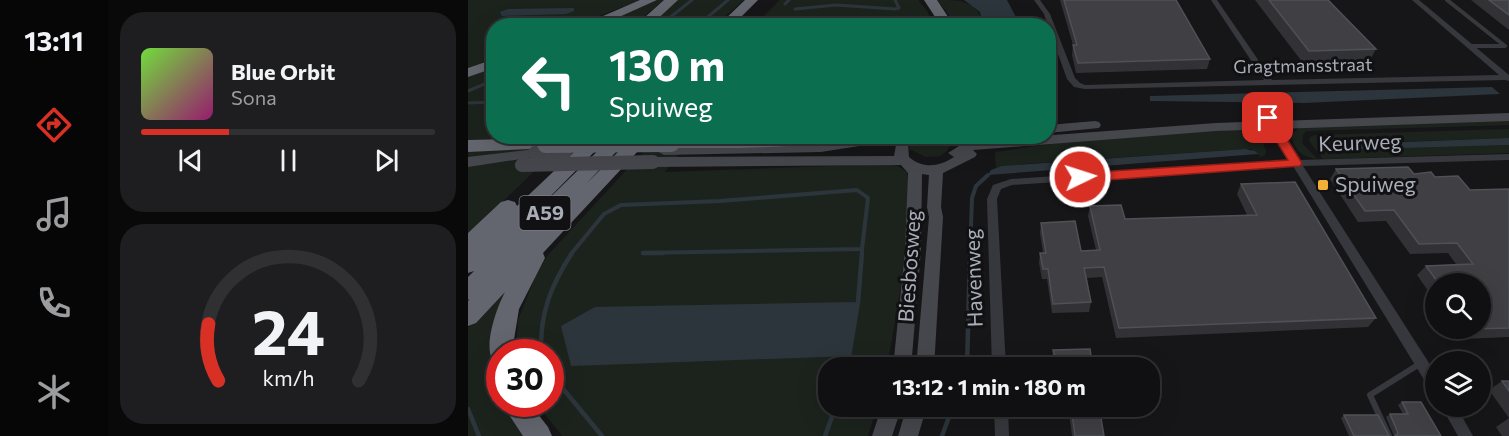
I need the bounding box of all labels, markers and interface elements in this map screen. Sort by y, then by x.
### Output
text: 13:11 [24,24,84,57]
text: 130 m [609,38,725,90]
icon: left [510,42,588,120]
street label: Gragtmansstraat [1233,53,1373,77]
text: Blue Orbit [231,58,335,85]
text: Sona [231,85,277,109]
text: Spuiweg [609,90,713,123]
pin [1242,92,1293,143]
icon: arrive [1251,101,1284,134]
icon: directions [33,104,75,146]
street label: Keurweg [1318,128,1402,155]
icon: previous [174,144,207,177]
icon: pause [272,144,305,177]
icon: next [370,144,403,177]
position arrow [1048,145,1112,209]
place label: Spuiweg [1335,171,1416,196]
marker: Spuiweg [1316,178,1330,192]
icon: music [33,193,75,235]
road number: A59 [520,196,571,230]
street label: Biesbosweg [892,209,925,323]
street label: Havenweg [958,228,987,328]
map controls [1425,273,1491,417]
button: search [1425,273,1491,339]
icon: phone [33,282,75,324]
text: 24 [252,292,324,368]
speed limit sign: 30 [486,339,564,417]
button: layers [1425,351,1491,417]
text: km/h [262,364,314,390]
icon: climate [33,371,75,413]
text: 13:12 · 1 min · 180 m [892,373,1086,400]

